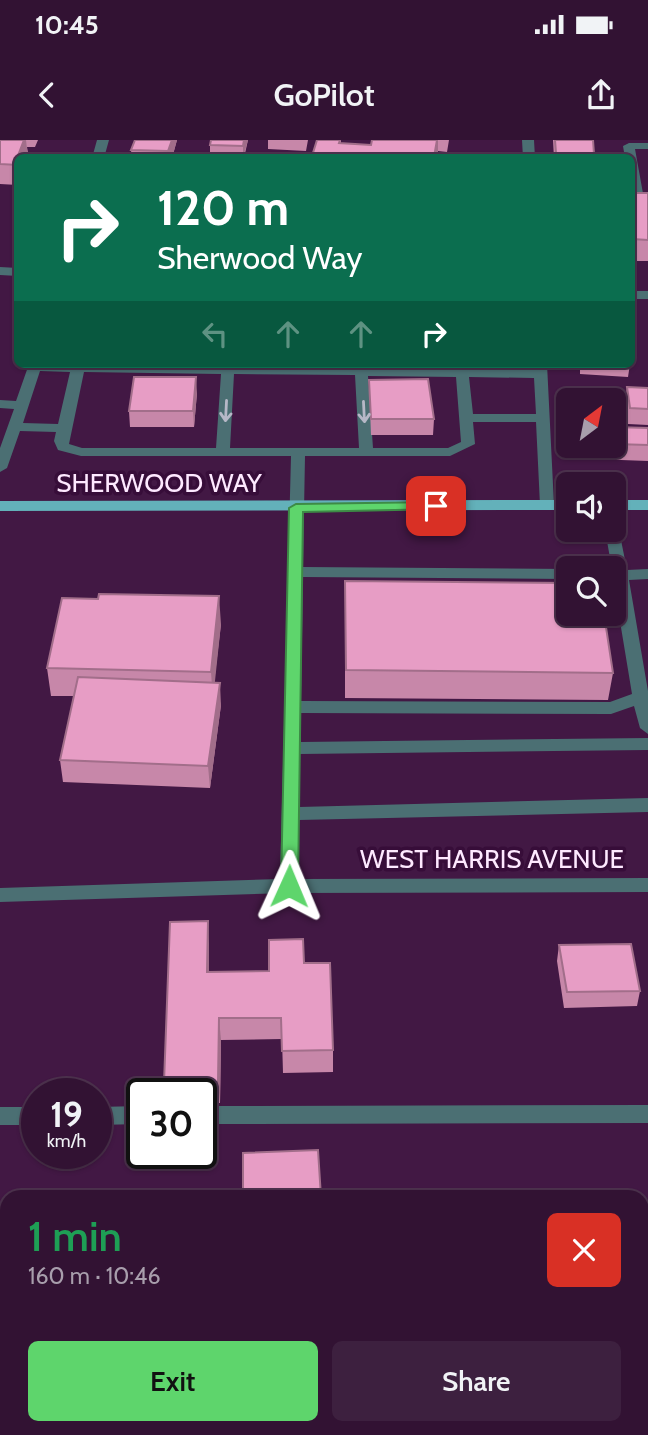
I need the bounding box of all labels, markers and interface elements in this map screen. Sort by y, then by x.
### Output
text: 10:45 [35,9,99,41]
text: GoPilot [273,75,375,114]
icon: back [28,76,66,114]
icon: share [582,76,620,114]
text: 120 m [157,178,289,237]
icon: right [42,182,133,273]
text: Sherwood Way [157,238,362,277]
icon: left [196,315,234,353]
icon: ahead [269,315,307,353]
icon: ahead [342,315,380,353]
icon: right [415,315,453,353]
north arrow [556,388,626,458]
map controls [556,388,626,626]
one-way arrow [219,399,232,422]
one-way arrow [357,400,370,423]
street label: SHERWOOD WAY [56,467,262,499]
button: sound [556,472,626,542]
pin [406,476,466,536]
icon: arrive [417,487,455,525]
button: search [556,556,626,626]
street label: WEST HARRIS AVENUE [360,843,624,875]
position arrow [252,849,326,923]
speed limit sign: 30 [126,1078,217,1169]
text: 19 [50,1093,83,1136]
text: km/h [47,1130,86,1152]
text: 1 min [28,1210,122,1262]
button: close [547,1213,621,1287]
text: 160 m · 10:46 [28,1262,160,1290]
button: Exit [28,1341,318,1421]
button: Share [332,1341,621,1421]

